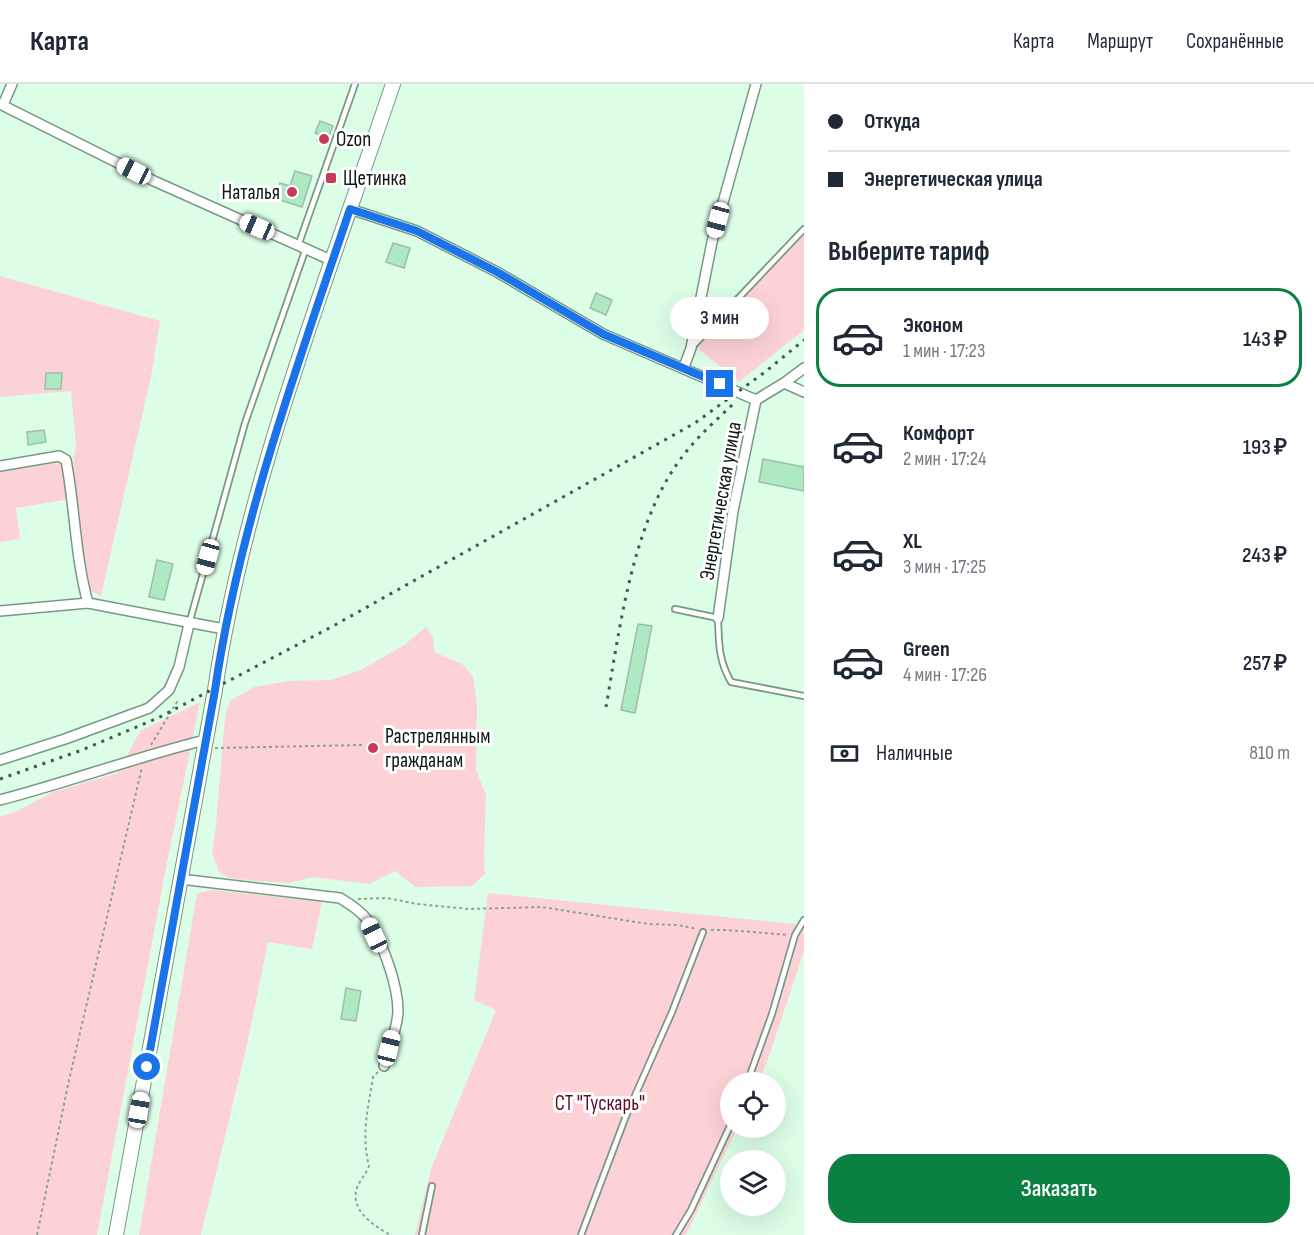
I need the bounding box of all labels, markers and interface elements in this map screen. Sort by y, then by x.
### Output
text: Карта [30,25,89,58]
text: Карта [1013,29,1054,54]
text: Маршрут [1087,29,1153,54]
text: Сохранённые [1186,29,1284,54]
text: Откуда [864,108,920,135]
place label: Ozon [336,127,371,152]
marker: Ozon [317,132,331,146]
car [114,155,154,187]
place label: Щетинка [343,166,406,191]
text: Энергетическая улица [864,166,1043,193]
marker: Щетинка [324,171,338,185]
place label: Наталья [222,180,280,205]
marker: Наталья [285,185,299,199]
car [705,200,731,240]
car [237,211,277,243]
text: Выберите тариф [828,236,990,268]
callout: 3 мин [670,297,770,339]
text: 3 мин [700,306,739,330]
icon: car [831,311,885,365]
text: Эконом [903,312,963,339]
text: 143 ₽ [1243,326,1287,353]
text: 1 мин · 17:23 [903,339,985,363]
route end [706,370,733,397]
icon: car [831,419,885,473]
street label: Энергетическая улица [694,420,747,582]
text: Комфорт [903,420,974,447]
text: 193 ₽ [1243,434,1287,461]
text: 2 мин · 17:24 [903,447,986,471]
icon: car [831,527,885,581]
text: XL [903,528,922,555]
car [195,537,221,577]
text: 243 ₽ [1242,542,1287,569]
text: 3 мин · 17:25 [903,555,986,579]
icon: car [831,635,885,689]
text: Green [903,636,950,663]
text: 257 ₽ [1243,650,1287,677]
text: 4 мин · 17:26 [903,663,987,687]
place label: Растрелянным гражданам [385,724,490,773]
icon: cash [828,737,861,770]
text: Наличные [876,740,953,767]
marker: Растрелянным гражданам [366,741,380,755]
text: 810 m [1249,741,1290,765]
car [358,915,390,955]
car [376,1028,402,1068]
route start [133,1053,160,1080]
map controls [720,1072,786,1216]
button: locate [720,1072,786,1138]
car [127,1091,151,1129]
park label: СТ "Тускарь" [555,1091,645,1116]
button: layers [720,1150,786,1216]
button: Заказать [828,1154,1290,1223]

